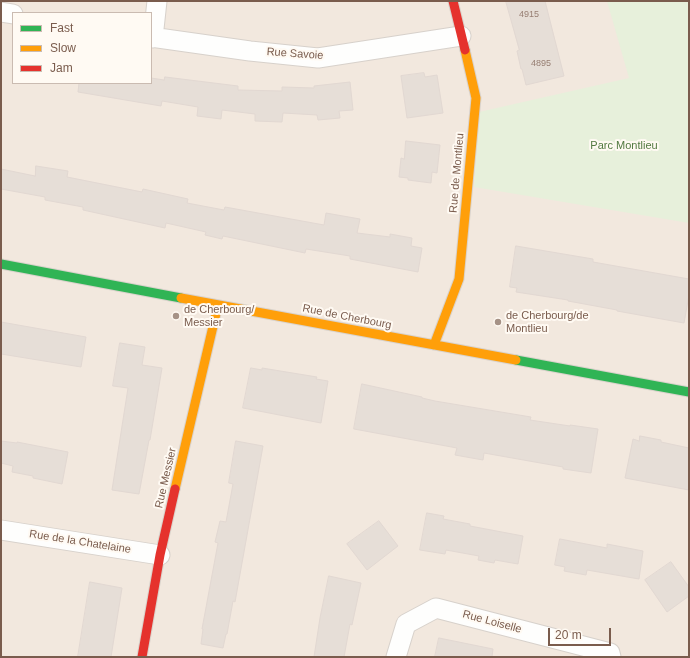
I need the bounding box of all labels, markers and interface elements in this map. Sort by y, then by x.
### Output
house number: 4915 [519,10,539,20]
legend [12,12,152,84]
text: Fast [50,21,73,35]
text: Slow [50,41,76,55]
street label: Rue Savoie [266,45,324,63]
house number: 4895 [531,59,551,69]
text: Jam [50,61,73,75]
street label: Rue de Montlieu [447,133,467,213]
park label: Parc Montlieu [590,139,658,153]
street label: Rue de Cherbourg [301,302,393,332]
place label: de Cherbourg/ Messier [184,303,254,329]
place label: de Cherbourg/de Montlieu [506,309,589,335]
marker: de Cherbourg/ Messier [171,311,181,321]
marker: de Cherbourg/de Montlieu [493,317,503,327]
street label: Rue Messier [153,446,179,510]
street label: Rue de la Chatelaine [28,527,132,557]
street label: Rue Loiselle [461,608,523,636]
scale bar [550,620,613,646]
text: 20 m [555,628,582,642]

